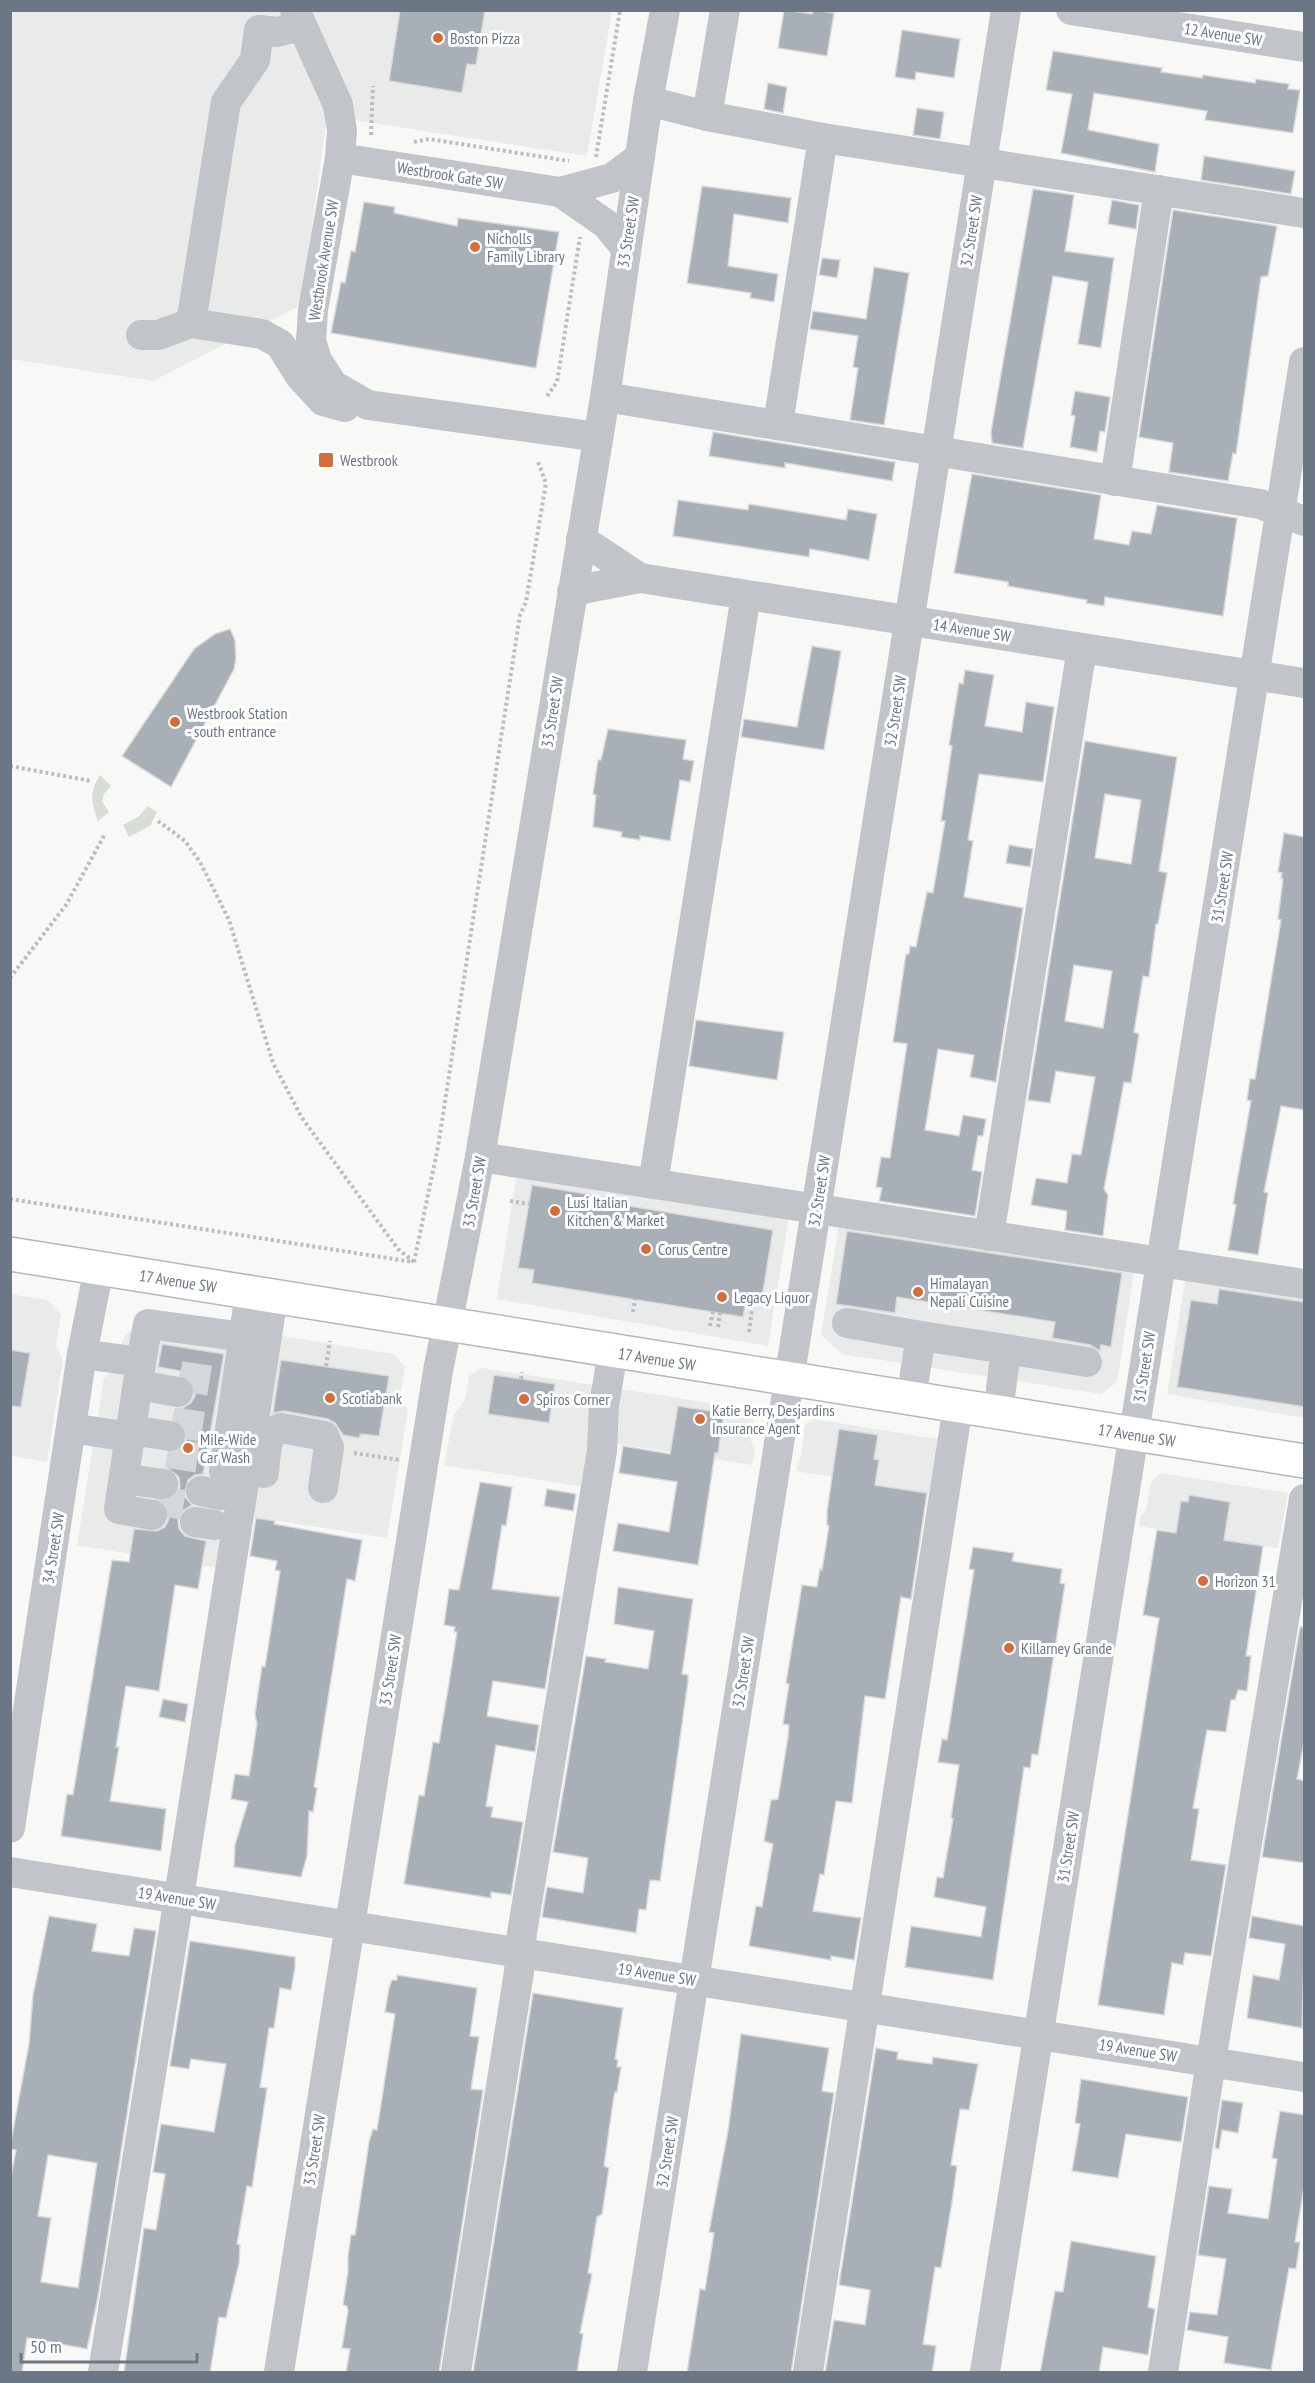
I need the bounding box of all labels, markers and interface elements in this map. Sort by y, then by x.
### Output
street label: 12 Avenue SW [1183,18,1264,50]
place label: Boston Pizza [450,28,520,48]
marker: Boston Pizza [431,31,445,45]
street label: Westbrook Gate SW [396,157,505,193]
street label: 32 Street SW [955,194,987,268]
street label: 33 Street SW [612,195,644,269]
street label: Westbrook Avenue SW [304,198,342,322]
place label: Nicholls Family Library [487,228,565,266]
marker: Nicholls Family Library [468,240,482,254]
place label: Westbrook [340,450,399,470]
marker: Westbrook [317,451,335,469]
street label: 14 Avenue SW [932,614,1013,646]
street label: 32 Street SW [879,674,911,748]
street label: 33 Street SW [536,675,568,749]
place label: Westbrook Station - south entrance [187,703,287,741]
marker: Westbrook Station - south entrance [168,715,182,729]
street label: 31 Street SW [1206,850,1238,924]
street label: 32 Street SW [803,1154,835,1228]
street label: 33 Street SW [458,1155,490,1229]
place label: Lusi Italian Kitchen & Market [567,1192,665,1230]
marker: Lusi Italian Kitchen & Market [548,1204,562,1218]
place label: Corus Centre [658,1239,728,1259]
marker: Corus Centre [639,1242,653,1256]
street label: 17 Avenue SW [138,1265,218,1297]
place label: Himalayan Nepali Cuisine [930,1273,1009,1311]
marker: Himalayan Nepali Cuisine [911,1285,925,1299]
place label: Legacy Liquor [734,1287,810,1307]
marker: Legacy Liquor [715,1290,729,1304]
street label: 31 Street SW [1128,1330,1160,1404]
street label: 17 Avenue SW [617,1343,697,1375]
place label: Scotiabank [342,1388,403,1408]
place label: Spiros Corner [536,1389,610,1409]
marker: Scotiabank [323,1391,337,1405]
marker: Spiros Corner [517,1392,531,1406]
place label: Katie Berry, Desjardins Insurance Agent [712,1400,835,1438]
marker: Katie Berry, Desjardins Insurance Agent [693,1412,707,1426]
street label: 17 Avenue SW [1097,1419,1177,1451]
place label: Mile-Wide Car Wash [200,1429,256,1467]
marker: Mile-Wide Car Wash [181,1441,195,1455]
street label: 34 Street SW [37,1511,69,1585]
place label: Horizon 31 [1215,1571,1276,1591]
marker: Horizon 31 [1196,1574,1210,1588]
street label: 33 Street SW [374,1633,406,1707]
street label: 32 Street SW [727,1635,759,1709]
place label: Killarney Grande [1021,1638,1112,1658]
marker: Killarney Grande [1002,1641,1016,1655]
street label: 31 Street SW [1052,1810,1084,1884]
street label: 19 Avenue SW [137,1882,218,1914]
street label: 19 Avenue SW [617,1958,698,1990]
street label: 19 Avenue SW [1098,2034,1179,2066]
street label: 33 Street SW [298,2113,330,2187]
street label: 32 Street SW [651,2115,683,2189]
scale bar [21,2326,196,2364]
text: 50 m [30,2335,62,2358]

